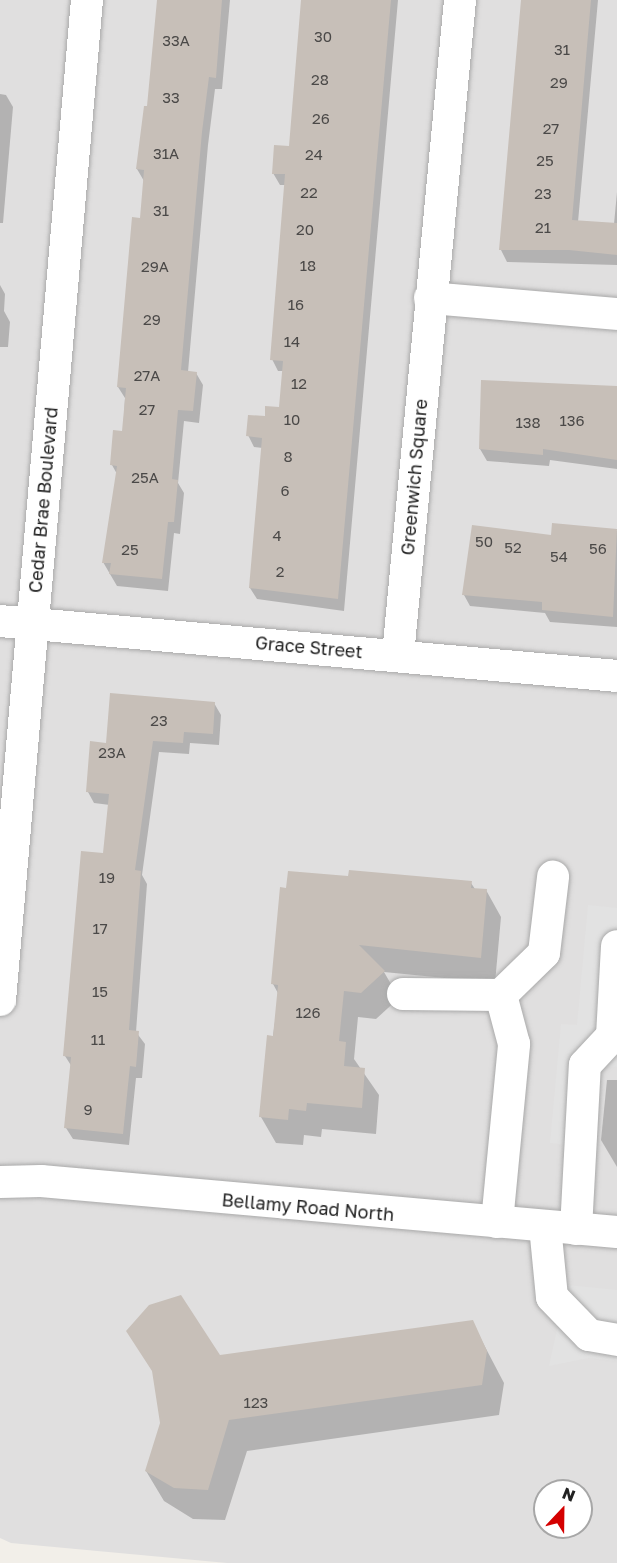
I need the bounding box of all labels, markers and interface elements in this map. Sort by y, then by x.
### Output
house number: 30 [314,28,332,46]
house number: 33A [162,32,190,50]
house number: 31 [554,41,570,59]
house number: 28 [311,71,329,89]
house number: 29 [550,74,568,92]
house number: 33 [162,89,180,107]
house number: 26 [312,110,330,128]
house number: 27 [543,120,559,138]
house number: 31A [153,145,179,163]
house number: 24 [305,146,323,164]
house number: 25 [536,152,554,170]
house number: 22 [300,184,318,202]
house number: 23 [534,185,552,203]
house number: 31 [153,202,169,220]
house number: 21 [535,219,551,237]
house number: 20 [296,221,314,239]
house number: 18 [300,257,316,275]
house number: 29A [141,258,169,276]
house number: 16 [288,296,304,314]
house number: 29 [143,311,161,329]
house number: 14 [284,333,300,351]
house number: 27A [134,367,160,385]
house number: 12 [291,375,307,393]
street label: Greenwich Square [396,398,432,556]
house number: 27 [139,401,155,419]
street label: Cedar Brae Boulevard [24,406,62,594]
house number: 10 [284,411,300,429]
house number: 136 [559,412,585,430]
house number: 138 [515,414,541,432]
house number: 8 [283,448,293,466]
house number: 25A [131,469,159,487]
house number: 6 [280,482,290,500]
house number: 4 [272,527,282,545]
house number: 50 [475,533,493,551]
house number: 52 [504,539,522,557]
house number: 56 [589,540,607,558]
house number: 25 [121,541,139,559]
house number: 54 [550,548,568,566]
house number: 2 [276,563,284,581]
street label: Grace Street [254,632,364,662]
house number: 23 [150,712,168,730]
house number: 23A [98,744,126,762]
house number: 19 [99,869,115,887]
house number: 17 [92,920,108,938]
house number: 15 [92,983,108,1001]
house number: 126 [295,1004,321,1022]
house number: 11 [91,1031,105,1049]
house number: 9 [83,1101,93,1119]
street label: Bellamy Road North [221,1189,395,1225]
house number: 123 [244,1394,268,1412]
north arrow [533,1479,593,1539]
text: N [560,1483,578,1506]

